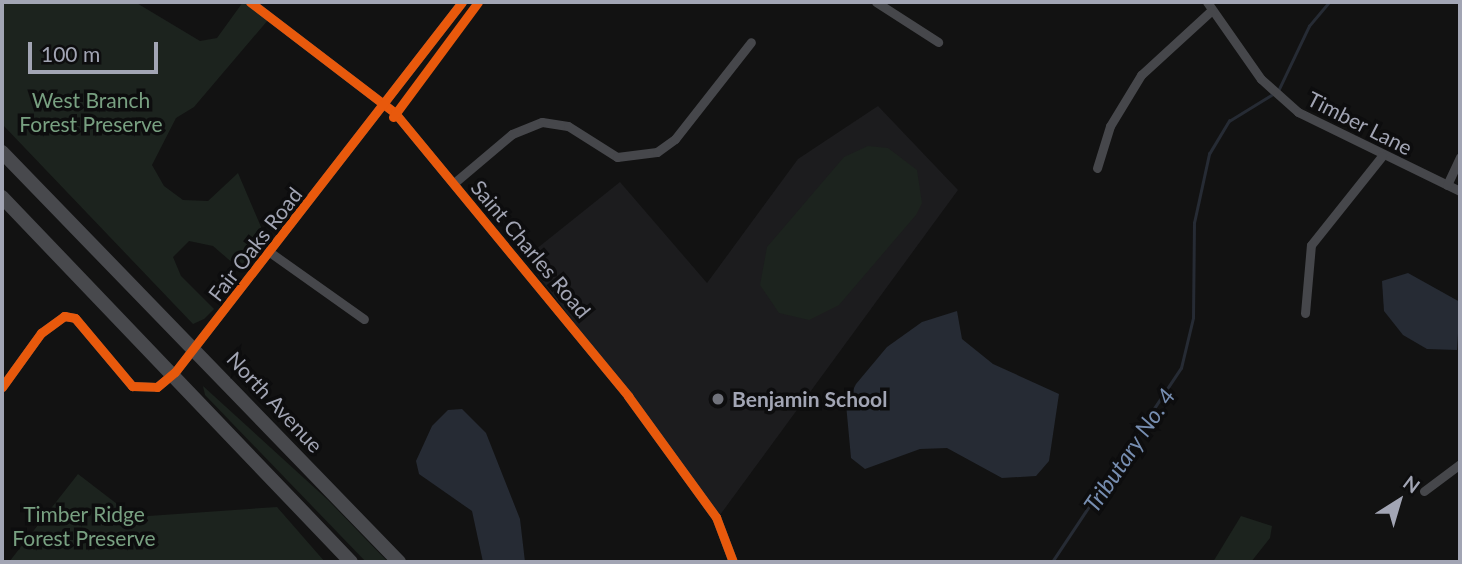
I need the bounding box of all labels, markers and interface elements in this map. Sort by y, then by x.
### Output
scale bar [32,28,161,72]
text: 100 m [41,41,100,66]
street label: Timber Lane [1303,86,1417,160]
park label: West Branch Forest Preserve [19,87,163,137]
street label: Saint Charles Road [466,175,596,323]
street label: Fair Oaks Road [203,182,307,306]
street label: North Avenue [222,346,328,458]
water label: Tributary No. 4 [1077,383,1181,517]
place label: Benjamin School [732,386,887,412]
marker: Benjamin School [710,391,726,407]
north arrow [1364,466,1434,536]
text: N [1399,470,1425,497]
park label: Timber Ridge Forest Preserve [12,501,156,551]

